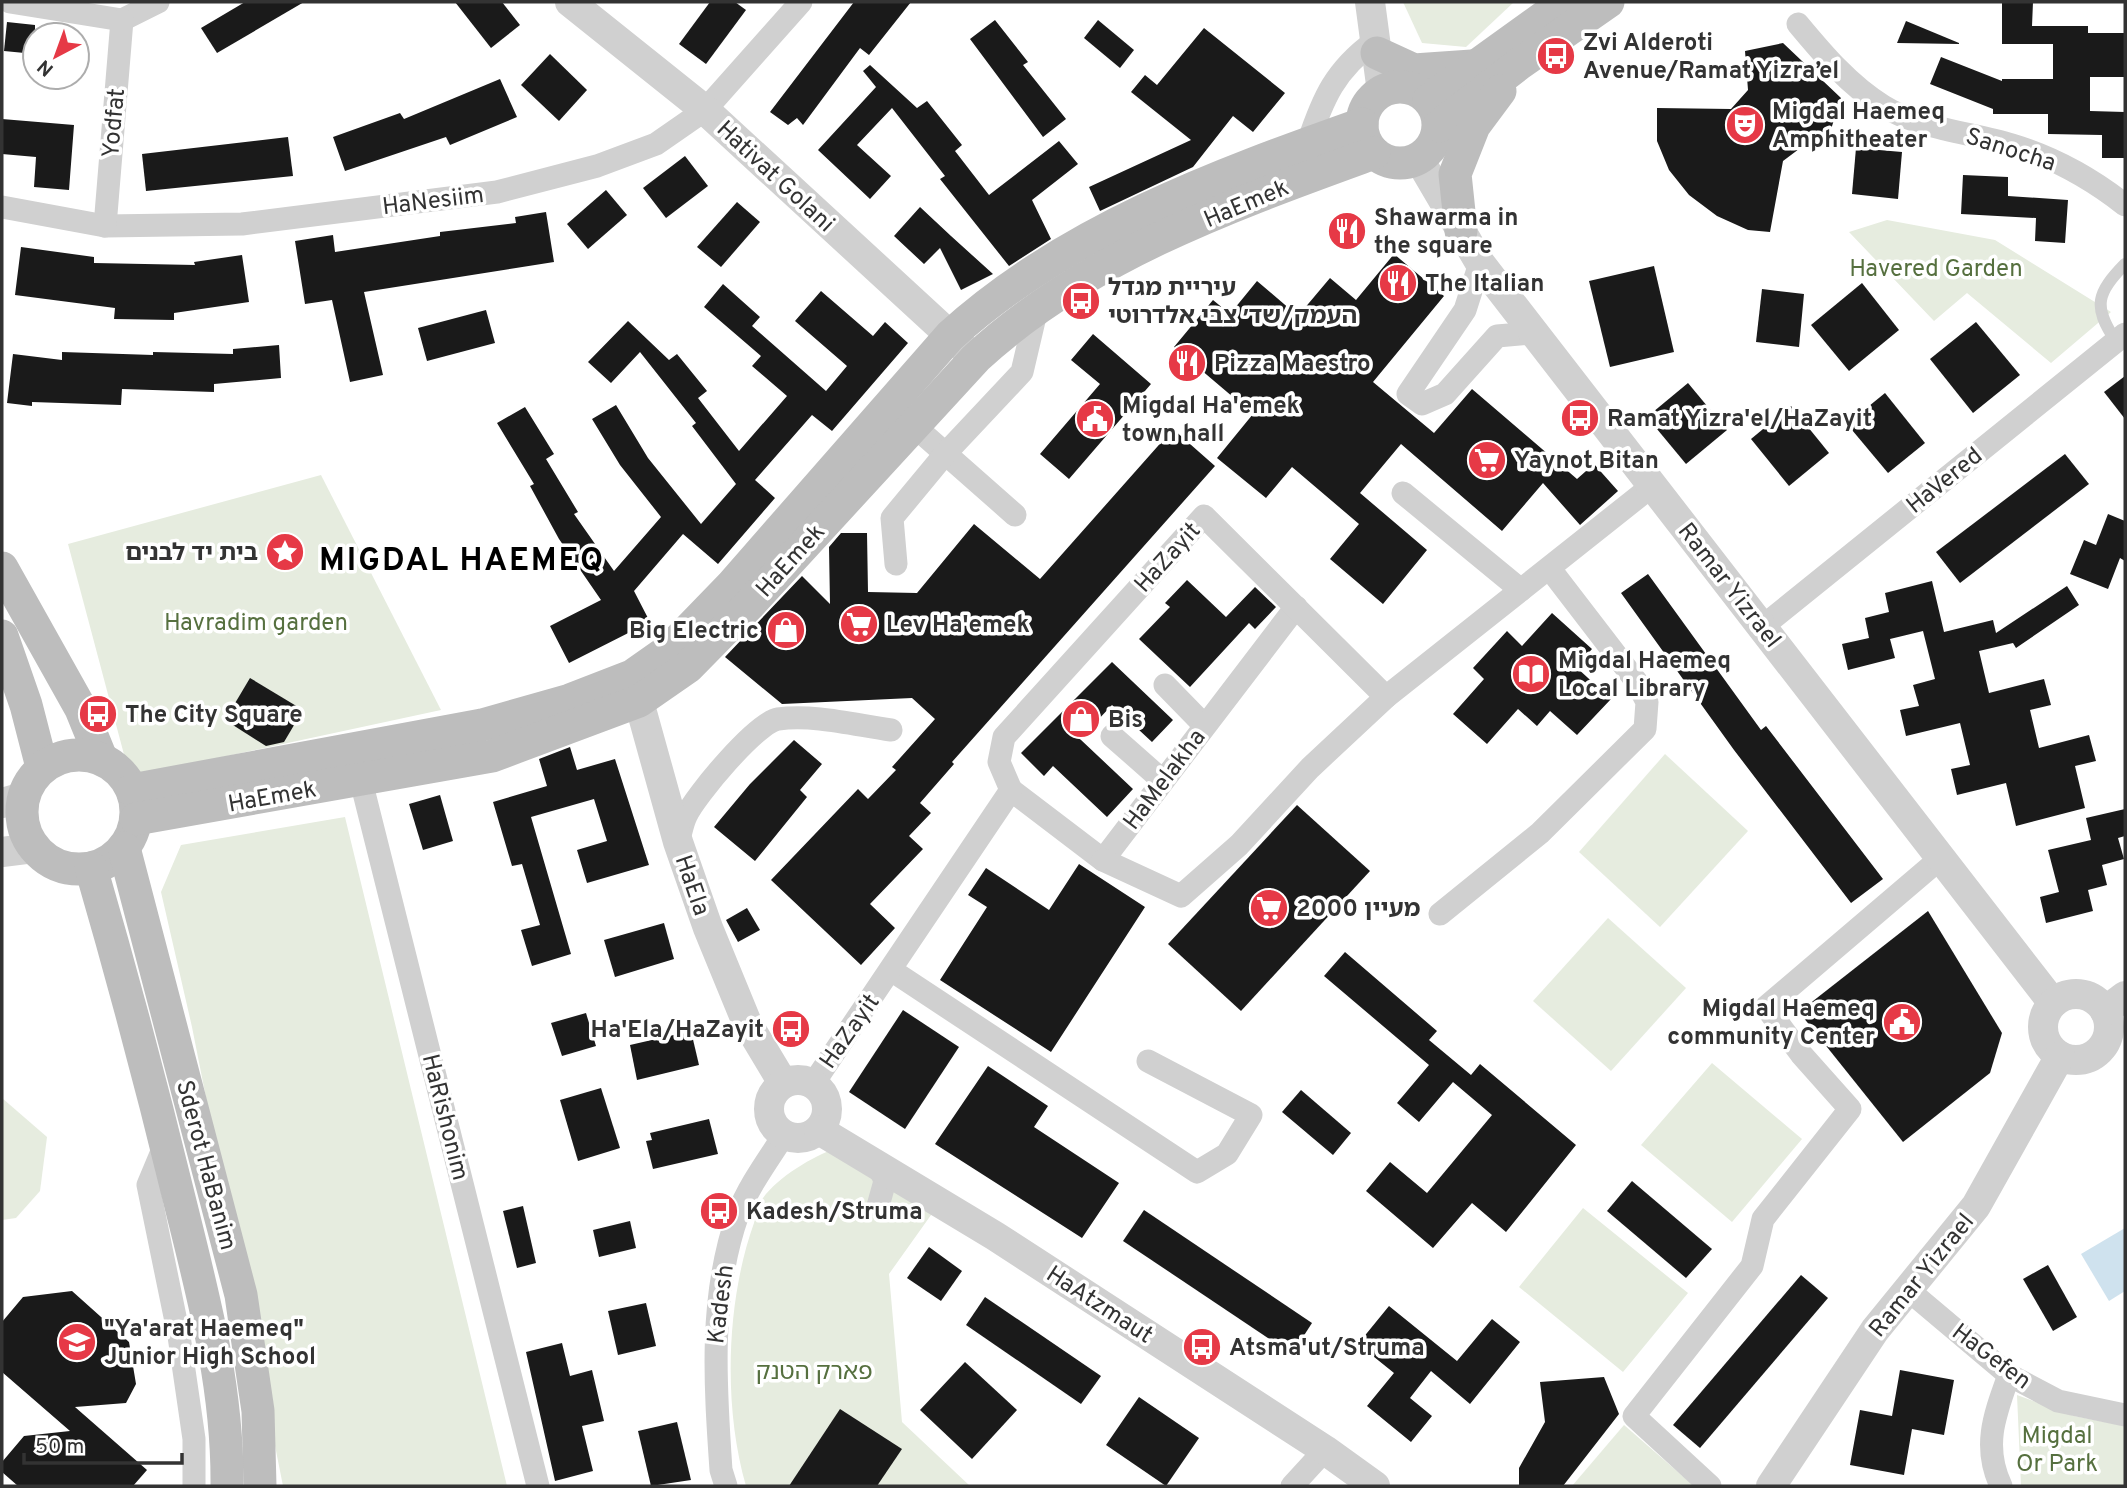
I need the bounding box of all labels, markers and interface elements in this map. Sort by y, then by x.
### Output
north arrow [21,21,91,91]
place label: Zvi Alderoti Avenue/Ramat Yizra’el [1583,29,1839,87]
bus stop icon: Zvi Alderoti Avenue/Ramat Yizra’el [1535,35,1577,77]
text: N [33,54,59,81]
street label: Yodfat [97,87,133,159]
place label: Migdal Haemeq Amphitheater [1772,98,1945,156]
theatre icon: Migdal Haemeq Amphitheater [1724,104,1766,146]
street label: Hativat Golani [709,115,840,240]
street label: Sanocha [1961,122,2059,180]
street label: HaEmek [1200,174,1294,236]
street label: HaNesiim [381,181,486,223]
place label: Shawarma in the square [1374,204,1519,262]
restaurant icon: Shawarma in the square [1326,210,1368,252]
park label: Havered Garden [1849,255,2023,285]
restaurant icon: The Italian [1377,262,1419,304]
place label: The Italian [1425,270,1544,300]
place label: עיריית מגדל העמק/שד׳ צבי אלדרוטי [1108,274,1357,332]
bus stop icon: עיריית מגדל העמק/שד׳ צבי אלדרוטי [1060,280,1102,322]
restaurant icon: Pizza Maestro [1166,342,1208,384]
place label: Pizza Maestro [1214,350,1371,380]
place label: Migdal Ha'emek town hall [1122,392,1300,450]
bus stop icon: Ramat Yizra'el/HaZayit [1559,397,1601,439]
public building icon: Migdal Ha'emek town hall [1074,398,1116,440]
place label: Ramat Yizra'el/HaZayit [1607,405,1872,435]
supermarket icon: Yaynot Bitan [1466,439,1508,481]
street label: HaVered [1901,442,1989,521]
place label: Yaynot Bitan [1514,447,1659,477]
street label: HaZayit [1129,517,1208,600]
street label: HaEmek [750,518,833,605]
street label: Ramar Yizrael [1670,518,1787,655]
place icon: בית יד לבנים [264,531,306,573]
place label: בית יד לבנים [125,539,258,569]
district label: MIGDAL HAEMEQ [319,542,605,582]
supermarket icon: Lev Ha'emek [838,603,880,645]
park label: Havradim garden [164,609,348,639]
shop icon: Big Electric [765,609,807,651]
place label: Lev Ha'emek [886,611,1030,641]
place label: Big Electric [629,617,759,647]
place label: Migdal Haemeq Local Library [1558,647,1731,705]
library icon: Migdal Haemeq Local Library [1510,653,1552,695]
bus stop icon: The City Square [77,693,119,735]
shop icon: Bis [1060,698,1102,740]
place label: The City Square [125,701,303,731]
place label: Bis [1108,706,1143,736]
street label: HaMelakha [1118,724,1213,837]
street label: HaEmek [226,775,319,820]
street label: HaEla [667,851,715,920]
supermarket icon: מעיין 2000 [1248,887,1290,929]
place label: מעיין 2000 [1296,895,1421,925]
street label: HaZayit [814,989,887,1075]
place label: Migdal Haemeq community Center [1667,995,1875,1053]
public building icon: Migdal Haemeq community Center [1881,1001,1923,1043]
bus stop icon: Ha'Ela/HaZayit [770,1008,812,1050]
place label: Ha'Ela/HaZayit [591,1016,764,1046]
street label: HaRishonim [414,1051,474,1184]
street label: Sderot HaBanim [168,1077,242,1254]
bus stop icon: Kadesh/Struma [698,1190,740,1232]
place label: Kadesh/Struma [746,1198,923,1228]
street label: Ramar Yizrael [1863,1208,1982,1344]
street label: HaAtzmaut [1040,1260,1158,1351]
street label: Kadesh [702,1263,742,1345]
place label: "Ya'arat Haemeq" Junior High School [104,1315,316,1373]
street label: HaGefen [1945,1318,2036,1397]
school or university icon: "Ya'arat Haemeq" Junior High School [56,1321,98,1363]
bus stop icon: Atsma'ut/Struma [1181,1326,1223,1368]
place label: Atsma'ut/Struma [1229,1334,1425,1364]
park label: פארק הטנק [755,1358,873,1388]
scale bar [24,1422,182,1466]
park label: Migdal Or Park [2016,1422,2098,1480]
text: 50 m [35,1434,84,1461]

